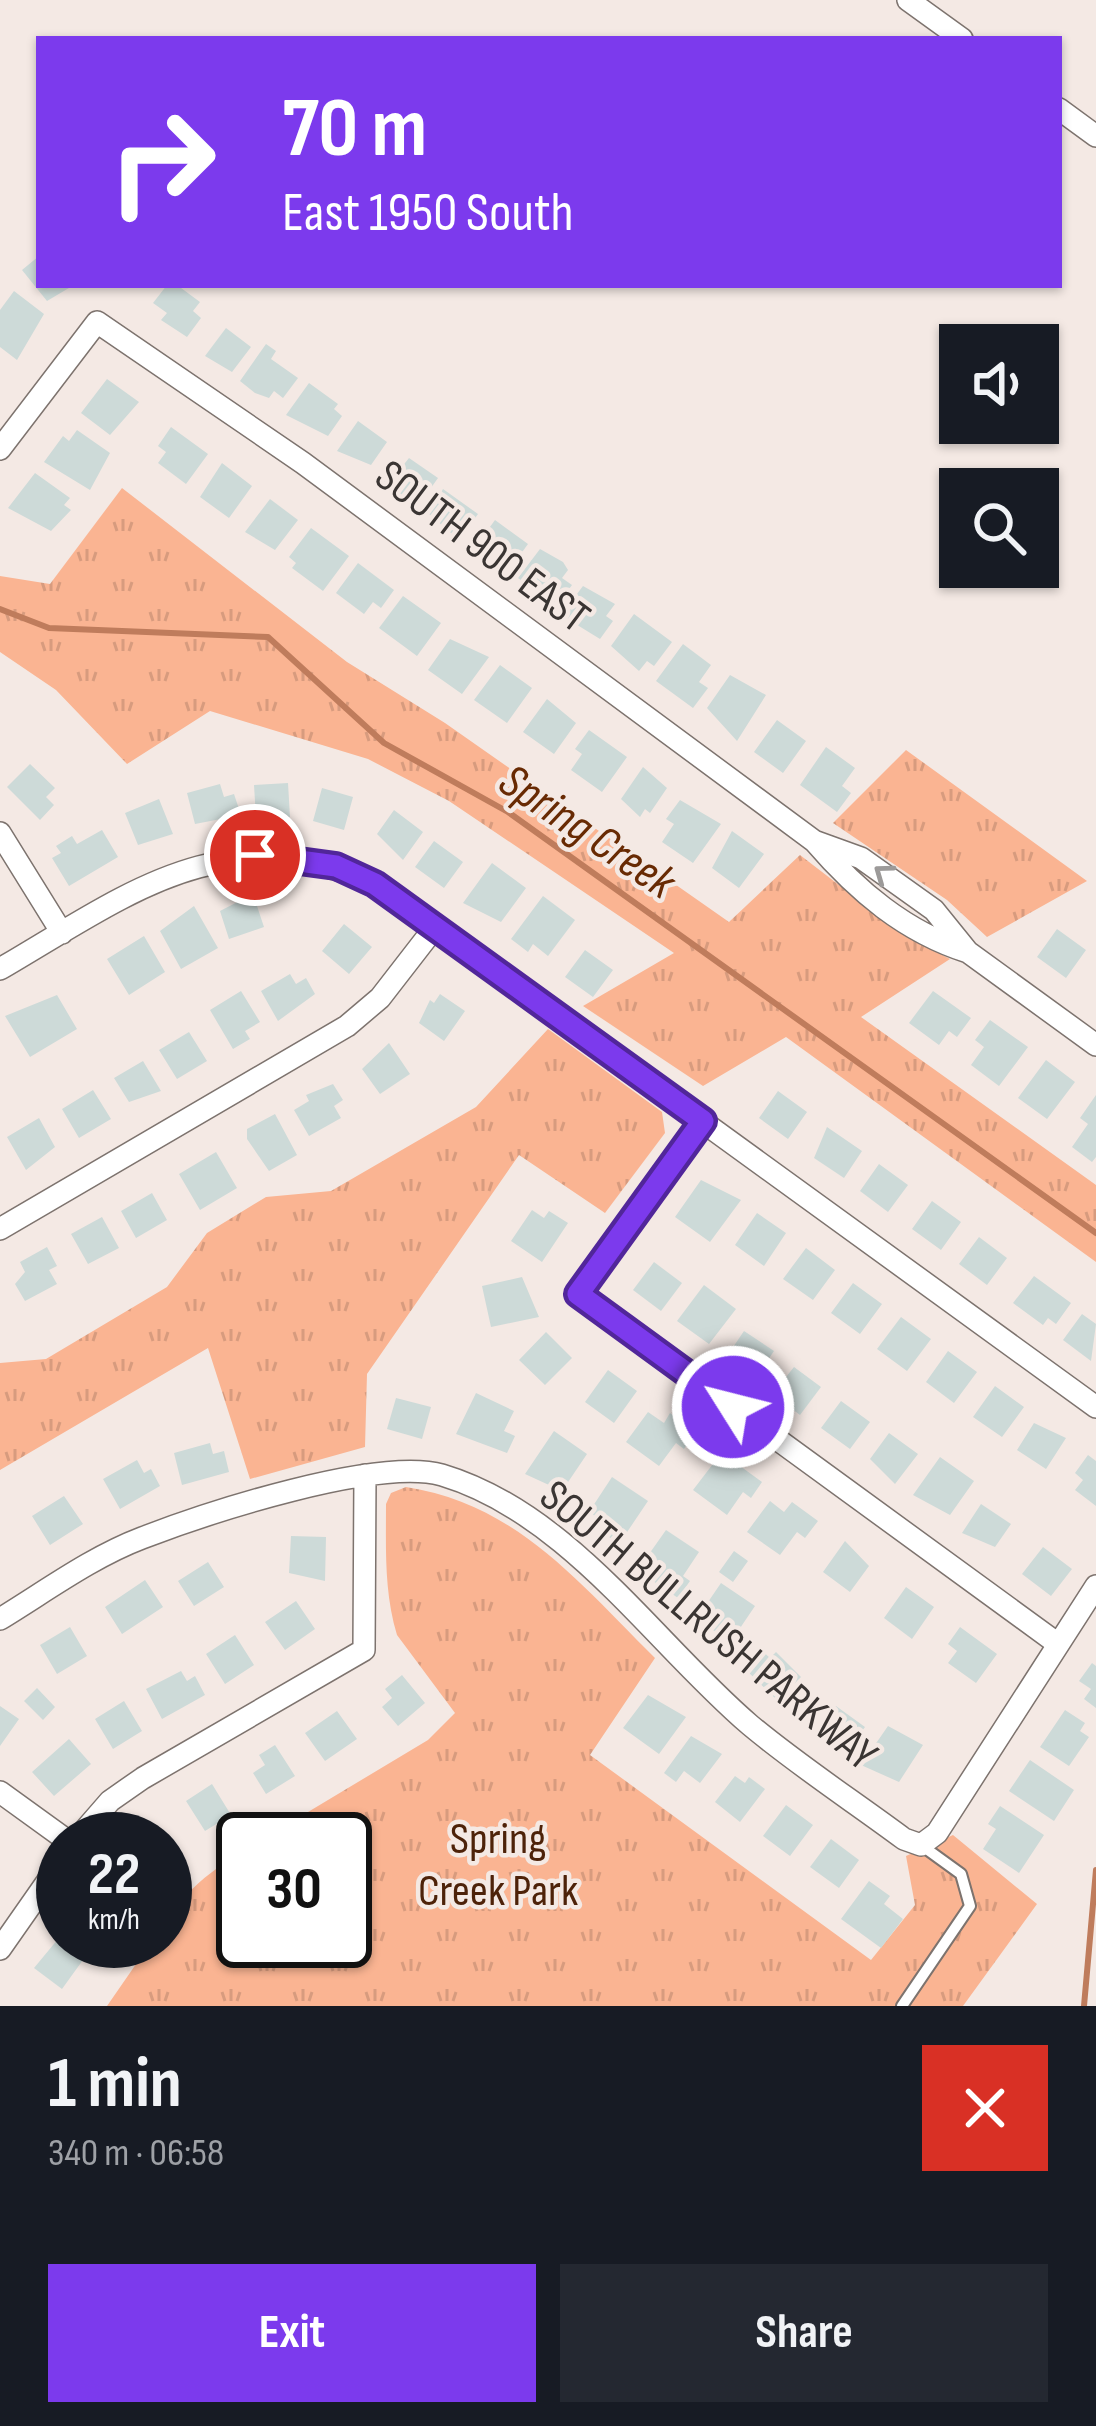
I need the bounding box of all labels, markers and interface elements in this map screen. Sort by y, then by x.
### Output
text: 70 m [282,79,427,180]
icon: right [84,84,240,240]
text: East 1950 South [282,181,574,246]
map controls [939,324,1059,588]
button: sound [939,324,1059,444]
street label: SOUTH 900 EAST [364,449,600,645]
button: search [939,468,1059,588]
water label: Spring Creek [488,753,687,913]
pin [204,804,306,906]
icon: arrive [222,822,288,888]
one-way arrow [874,865,896,887]
position arrow [670,1344,796,1470]
street label: SOUTH BULLRUSH PARKWAY [528,1469,888,1783]
speed limit sign: 30 [216,1812,372,1968]
park label: Spring Creek Park [418,1812,578,1919]
text: 22 [88,1839,140,1911]
text: km/h [88,1902,140,1938]
text: 1 min [48,2041,182,2128]
button: close [922,2045,1048,2171]
text: 340 m · 06:58 [48,2130,224,2177]
button: Exit [48,2264,536,2402]
button: Share [560,2264,1048,2402]

